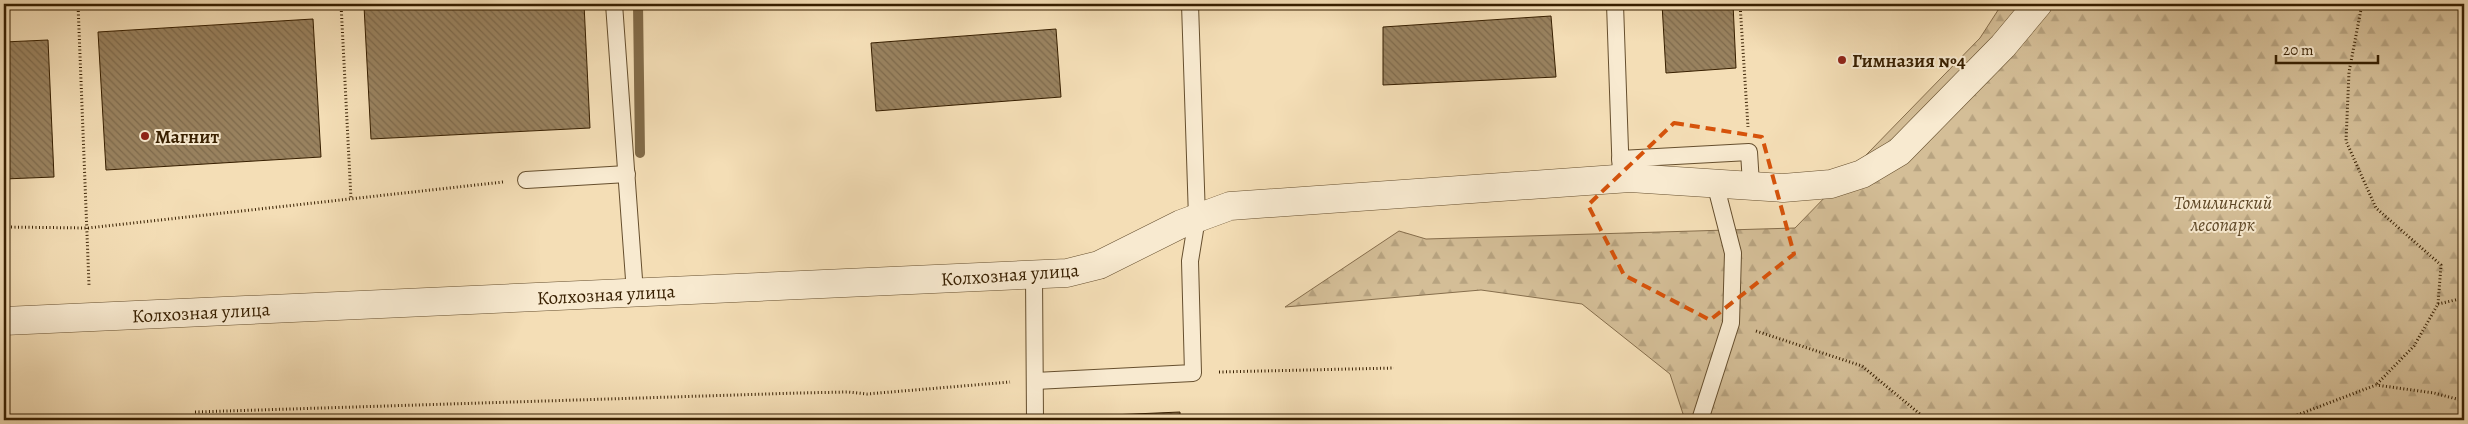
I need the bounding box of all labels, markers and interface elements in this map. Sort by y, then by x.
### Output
scale bar [2276,32,2378,64]
text: 20 m [2283,40,2314,60]
place label: Гимназия №4 [1852,48,1966,74]
marker: Гимназия №4 [1836,54,1848,66]
place label: Магнит [155,124,220,150]
marker: Магнит [139,130,151,142]
park label: Томилинский лесопарк [2174,190,2272,238]
street label: Колхозная улица [940,257,1080,293]
street label: Колхозная улица [536,278,676,312]
street label: Колхозная улица [131,296,271,330]

